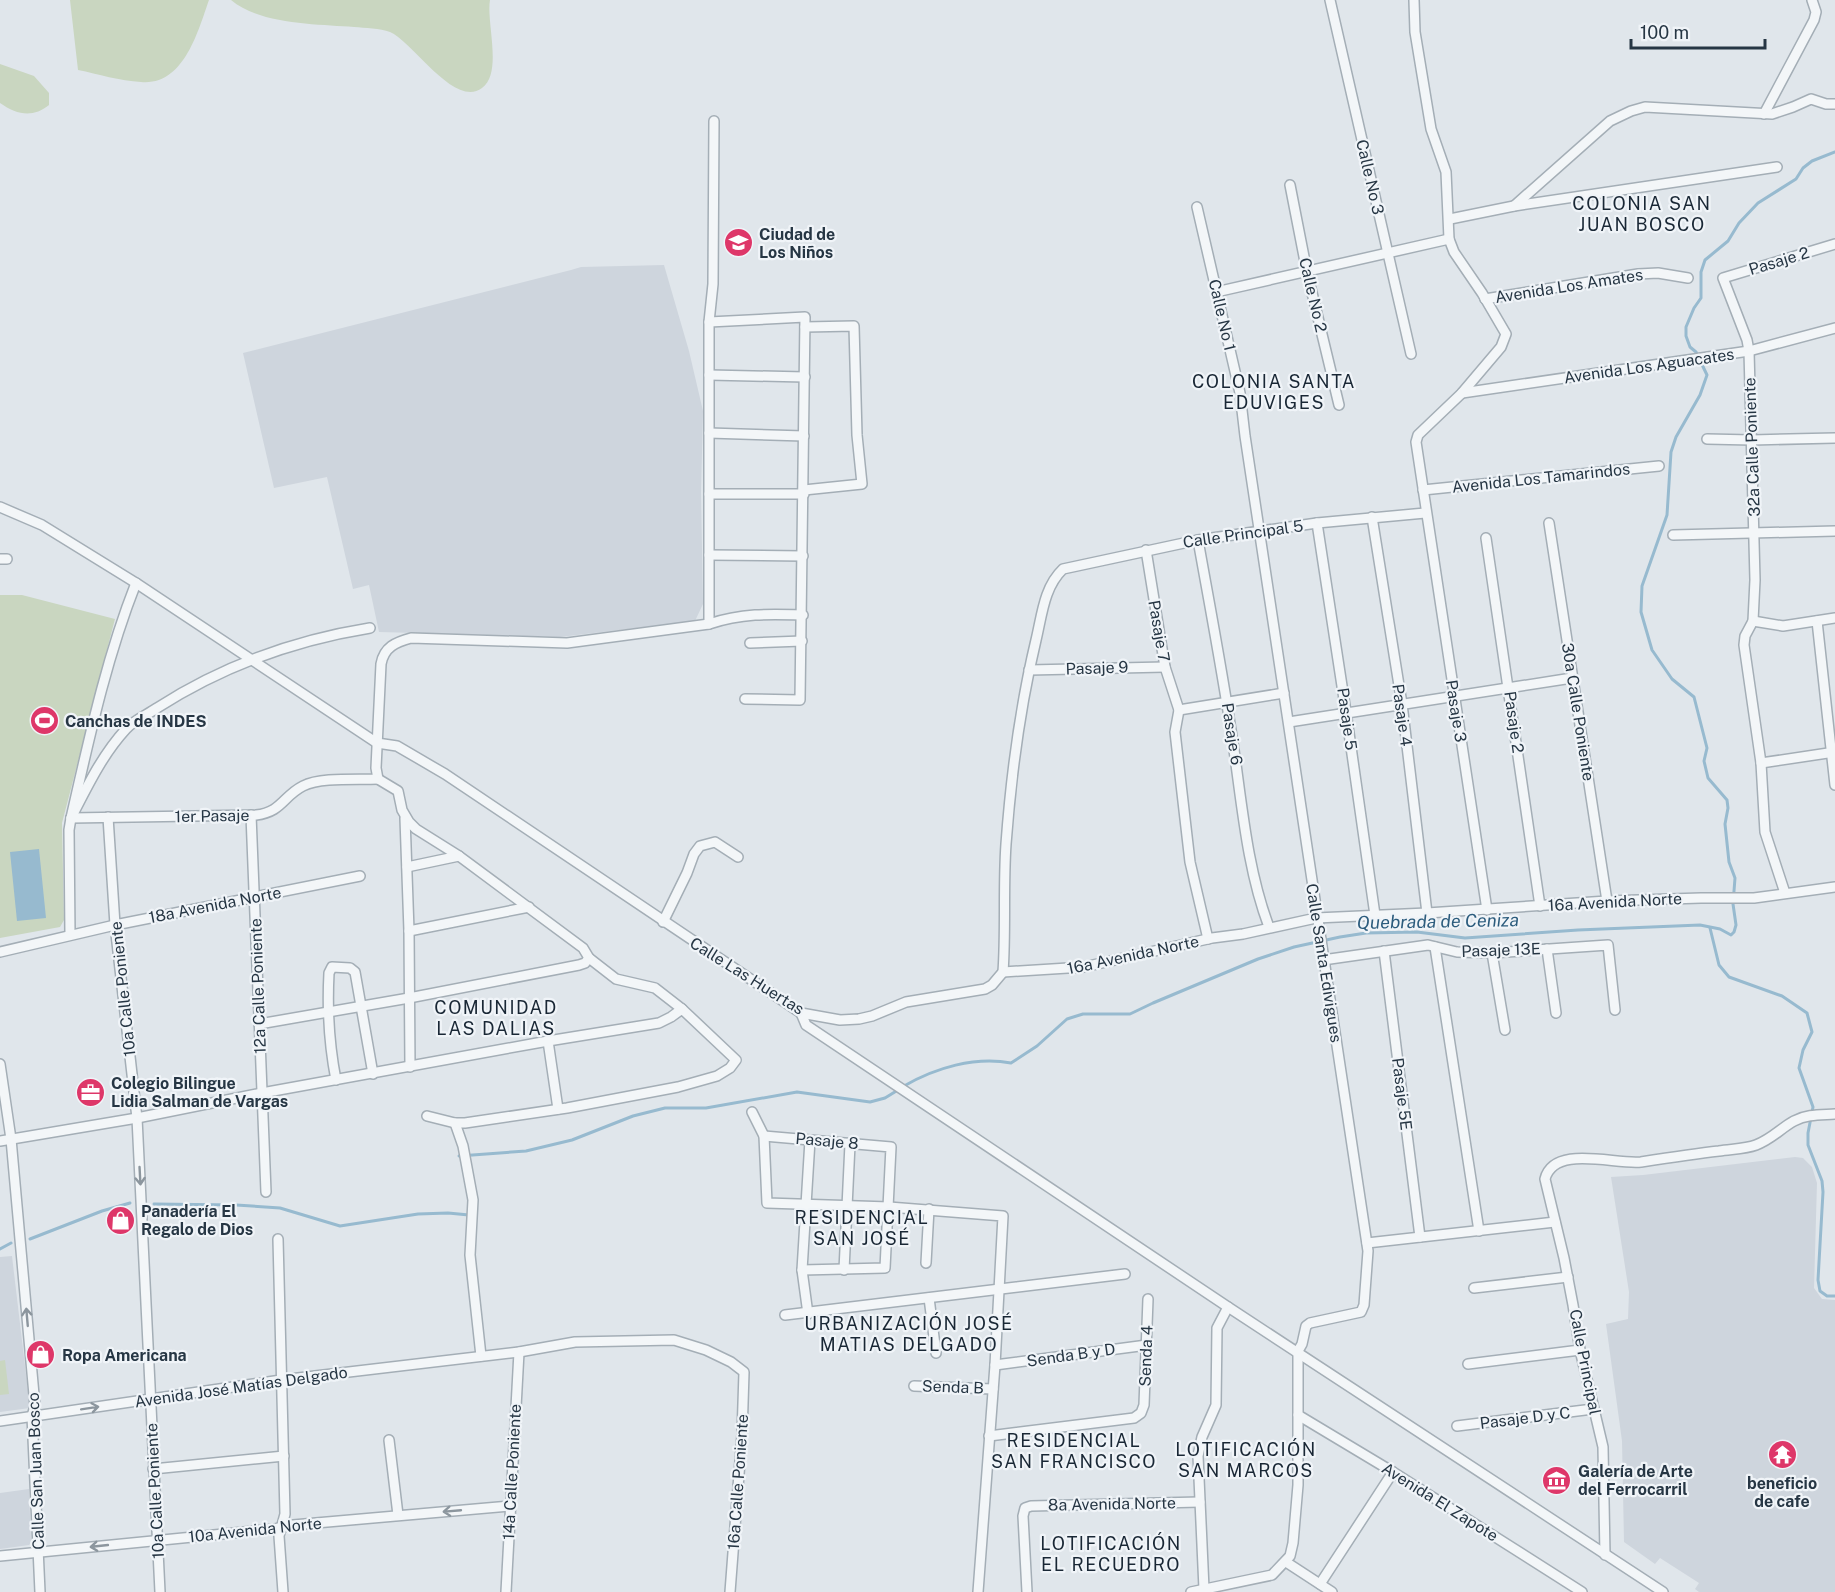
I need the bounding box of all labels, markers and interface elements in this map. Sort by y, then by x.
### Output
scale bar [1631,12,1764,50]
text: 100 m [1640,22,1689,43]
street label: Calle No 3 [1352,138,1388,216]
district label: COLONIA SAN JUAN BOSCO [1572,193,1712,235]
place label: Ciudad de Los Niños [759,225,835,262]
school or university icon: Ciudad de Los Niños [722,227,754,259]
street label: Pasaje 2 [1746,243,1812,279]
street label: Calle No 2 [1295,256,1331,334]
street label: Avenida Los Amates [1494,265,1644,307]
street label: Calle No 1 [1205,277,1239,353]
street label: Avenida Los Aguacates [1563,345,1735,387]
district label: COLONIA SANTA EDUVIGES [1192,371,1356,413]
street label: 32a Calle Poniente [1740,377,1764,517]
street label: Avenida Los Tamarindos [1451,459,1631,497]
street label: Calle Principal 5 [1182,516,1304,552]
street label: Pasaje 7 [1144,599,1174,663]
street label: 30a Calle Poniente [1558,642,1598,782]
street label: Pasaje 9 [1065,657,1129,679]
street label: Pasaje 3 [1442,678,1470,744]
street label: Pasaje 4 [1388,683,1416,747]
street label: Pasaje 5 [1333,686,1361,752]
street label: Pasaje 2 [1500,690,1528,754]
street label: Pasaje 6 [1218,702,1246,767]
sports icon: Canchas de INDES [28,705,60,737]
place label: Canchas de INDES [65,712,207,731]
street label: 1er Pasaje [174,806,250,826]
street label: Calle Santa Edivigues [1302,882,1346,1044]
street label: 18a Avenida Norte [147,883,283,927]
street label: 16a Avenida Norte [1548,889,1682,915]
water label: Quebrada de Ceniza [1357,909,1519,933]
street label: 12a Calle Poniente [246,918,270,1054]
street label: 10a Calle Poniente [106,920,140,1058]
street label: 16a Avenida Norte [1065,932,1201,978]
street label: Calle Las Huertas [686,933,808,1019]
street label: Pasaje 13E [1461,939,1541,961]
district label: COMUNIDAD LAS DALIAS [434,997,558,1039]
street label: Pasaje 5E [1388,1057,1416,1131]
place label: Colegio Bilingue Lidia Salman de Vargas [111,1074,288,1111]
office icon: Colegio Bilingue Lidia Salman de Vargas [74,1076,106,1108]
street label: Pasaje 8 [795,1129,859,1153]
one-way arrow [135,1166,146,1186]
place label: Panadería El Regalo de Dios [141,1202,253,1239]
shop icon: Panadería El Regalo de Dios [104,1204,136,1236]
district label: RESIDENCIAL SAN JOSÉ [794,1207,930,1249]
one-way arrow [21,1307,32,1327]
street label: Calle Principal [1565,1308,1605,1417]
district label: URBANIZACIÓN JOSÉ MATIAS DELGADO [804,1312,1014,1355]
street label: Senda 4 [1135,1325,1157,1387]
shop icon: Ropa Americana [25,1339,57,1371]
street label: Senda B y D [1025,1339,1117,1371]
place label: Ropa Americana [62,1346,187,1365]
street label: Avenida José Matías Delgado [133,1363,349,1411]
street label: Senda B [922,1376,984,1398]
street label: Calle San Juan Bosco [24,1392,48,1550]
one-way arrow [80,1402,99,1413]
street label: 14a Calle Poniente [499,1403,525,1541]
street label: Pasaje D y C [1479,1403,1571,1433]
street label: 16a Calle Poniente [724,1413,752,1551]
street label: 10a Calle Poniente [142,1423,168,1559]
district label: RESIDENCIAL SAN FRANCISCO [991,1430,1157,1472]
district label: LOTIFICACIÓN SAN MARCOS [1175,1438,1317,1481]
temple icon: beneficio de cafe [1766,1439,1798,1471]
street label: Avenida El Zapote [1378,1459,1502,1545]
place label: Galería de Arte del Ferrocarril [1578,1462,1693,1499]
museum icon: Galería de Arte del Ferrocarril [1541,1464,1573,1496]
place label: beneficio de cafe [1747,1474,1817,1511]
street label: 8a Avenida Norte [1048,1493,1176,1515]
one-way arrow [442,1506,462,1517]
street label: 10a Avenida Norte [187,1514,323,1546]
district label: LOTIFICACIÓN EL RECUEDRO [1040,1532,1182,1575]
one-way arrow [90,1541,110,1552]

